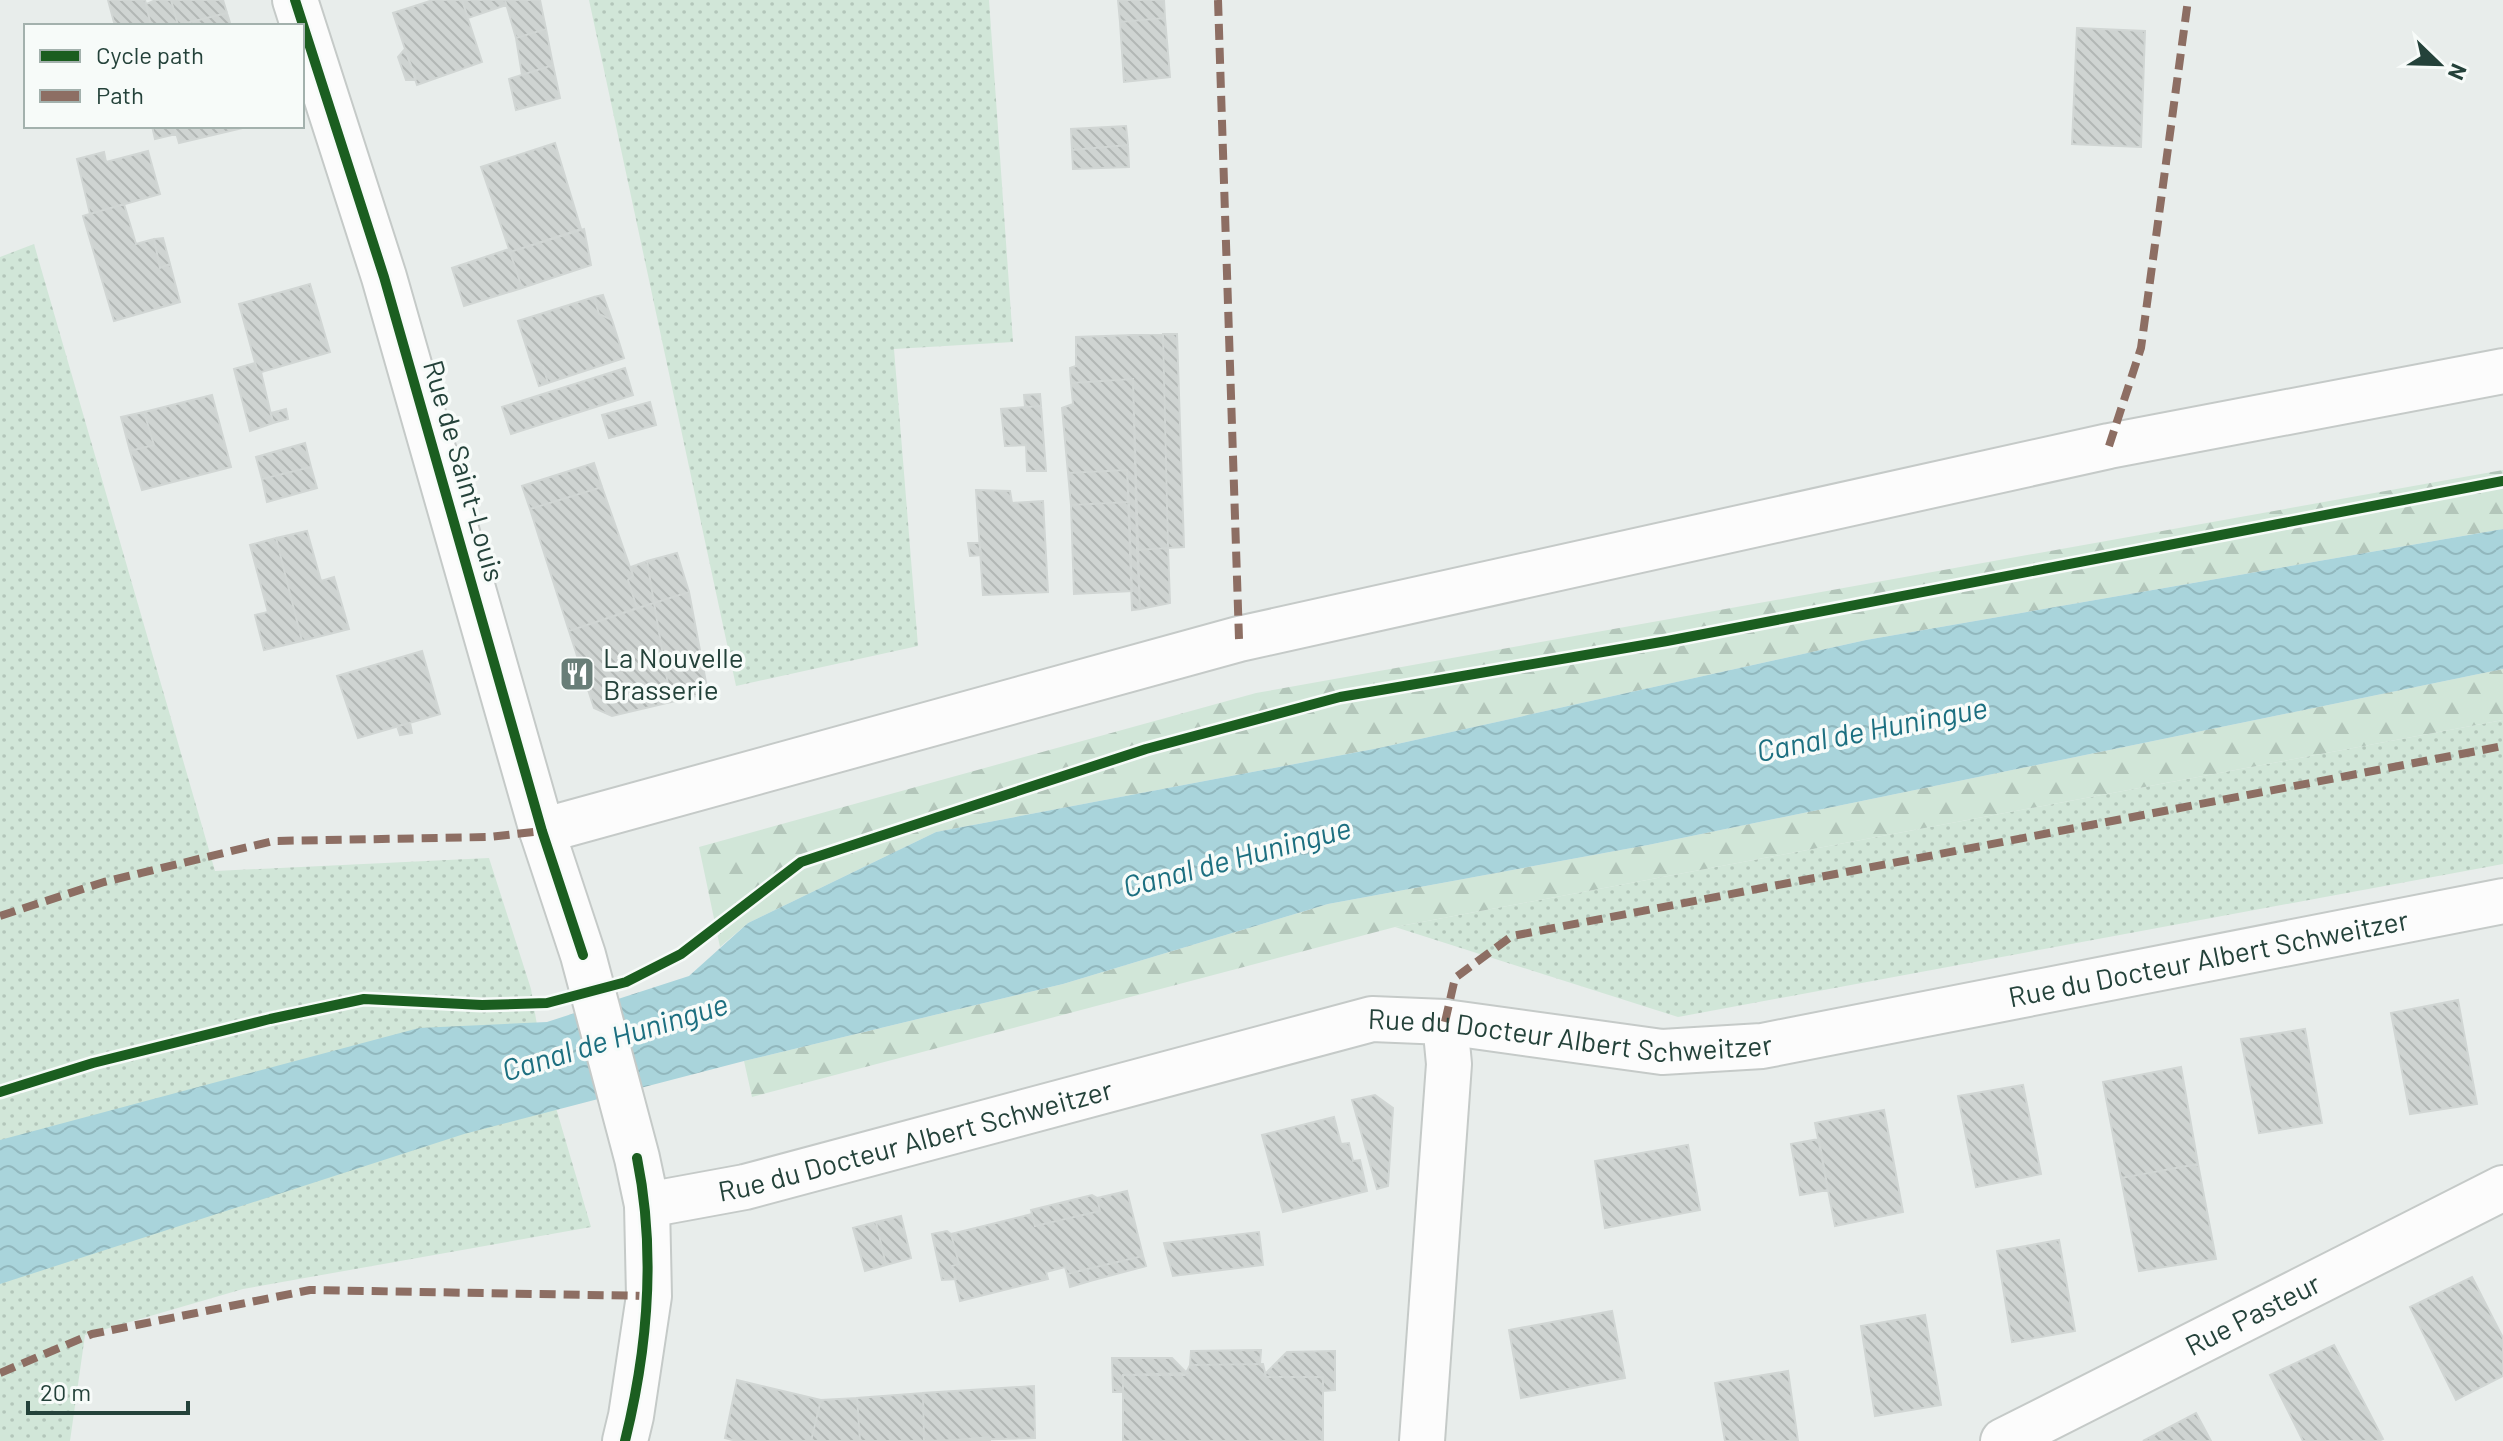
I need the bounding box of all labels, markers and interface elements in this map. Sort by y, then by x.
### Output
legend [24,24,304,128]
north arrow [2399,24,2479,104]
text: Cycle path [96,40,204,69]
text: N [2444,60,2473,84]
text: Path [96,80,144,109]
street label: Rue de Saint-Louis [417,356,513,585]
place label: La Nouvelle Brasserie [603,640,744,706]
restaurant icon: La Nouvelle Brasserie [558,655,596,693]
water label: Canal de Huningue [1753,688,1990,768]
water label: Canal de Huningue [1119,808,1354,904]
street label: Rue du Docteur Albert Schweitzer [2006,902,2411,1013]
water label: Canal de Huningue [497,985,732,1088]
street label: Rue du Docteur Albert Schweitzer [1367,1001,1775,1069]
street label: Rue du Docteur Albert Schweitzer [715,1071,1116,1208]
street label: Rue Pasteur [2179,1265,2326,1362]
scale bar [28,1365,188,1415]
text: 20 m [40,1377,91,1406]

